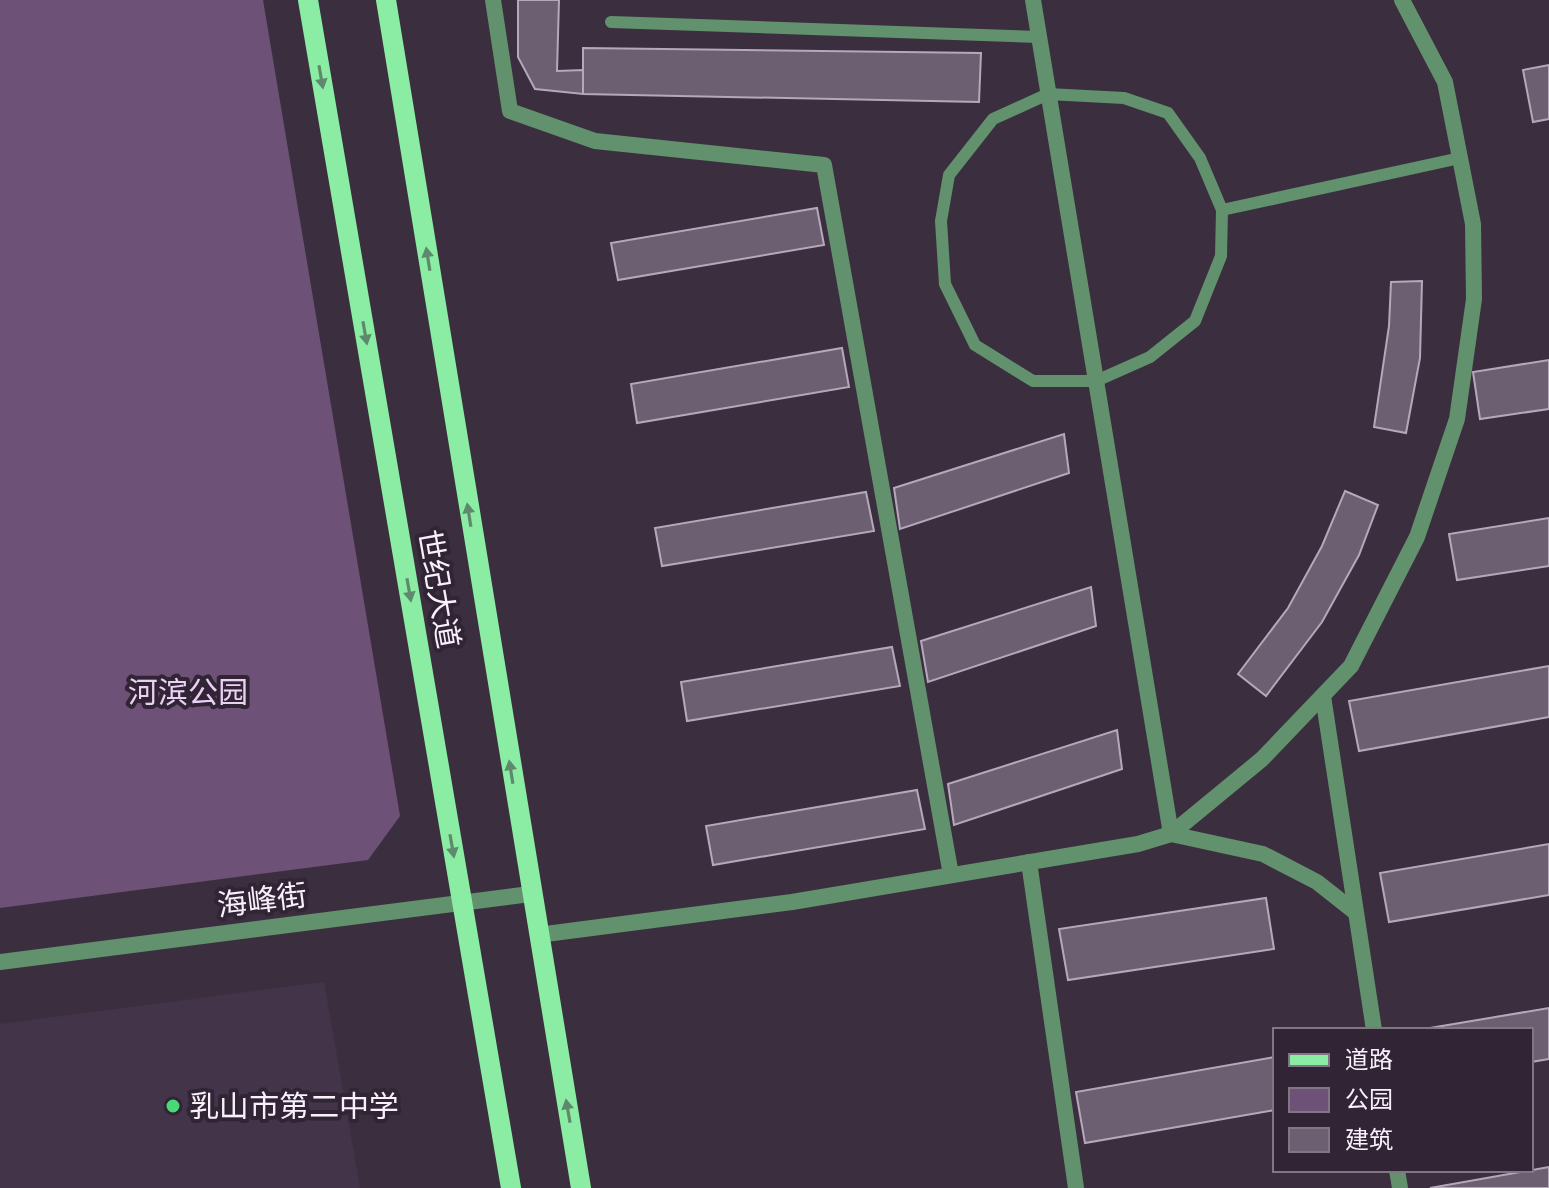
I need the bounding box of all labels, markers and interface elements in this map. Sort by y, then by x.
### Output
one-way arrow [316,65,328,90]
one-way arrow [421,246,433,271]
one-way arrow [359,321,372,346]
one-way arrow [462,502,475,527]
street label: 世纪大道 [410,527,468,651]
one-way arrow [403,577,415,602]
park label: 河滨公园 [128,674,248,711]
one-way arrow [504,759,517,784]
one-way arrow [447,834,459,859]
street label: 海峰街 [215,876,309,924]
legend [1273,1028,1533,1172]
text: 道路 [1345,1045,1393,1074]
text: 公园 [1345,1085,1393,1114]
place label: 乳山市第二中学 [189,1088,399,1125]
marker: 乳山市第二中学 [164,1097,182,1115]
one-way arrow [561,1098,573,1123]
text: 建筑 [1345,1125,1393,1154]

